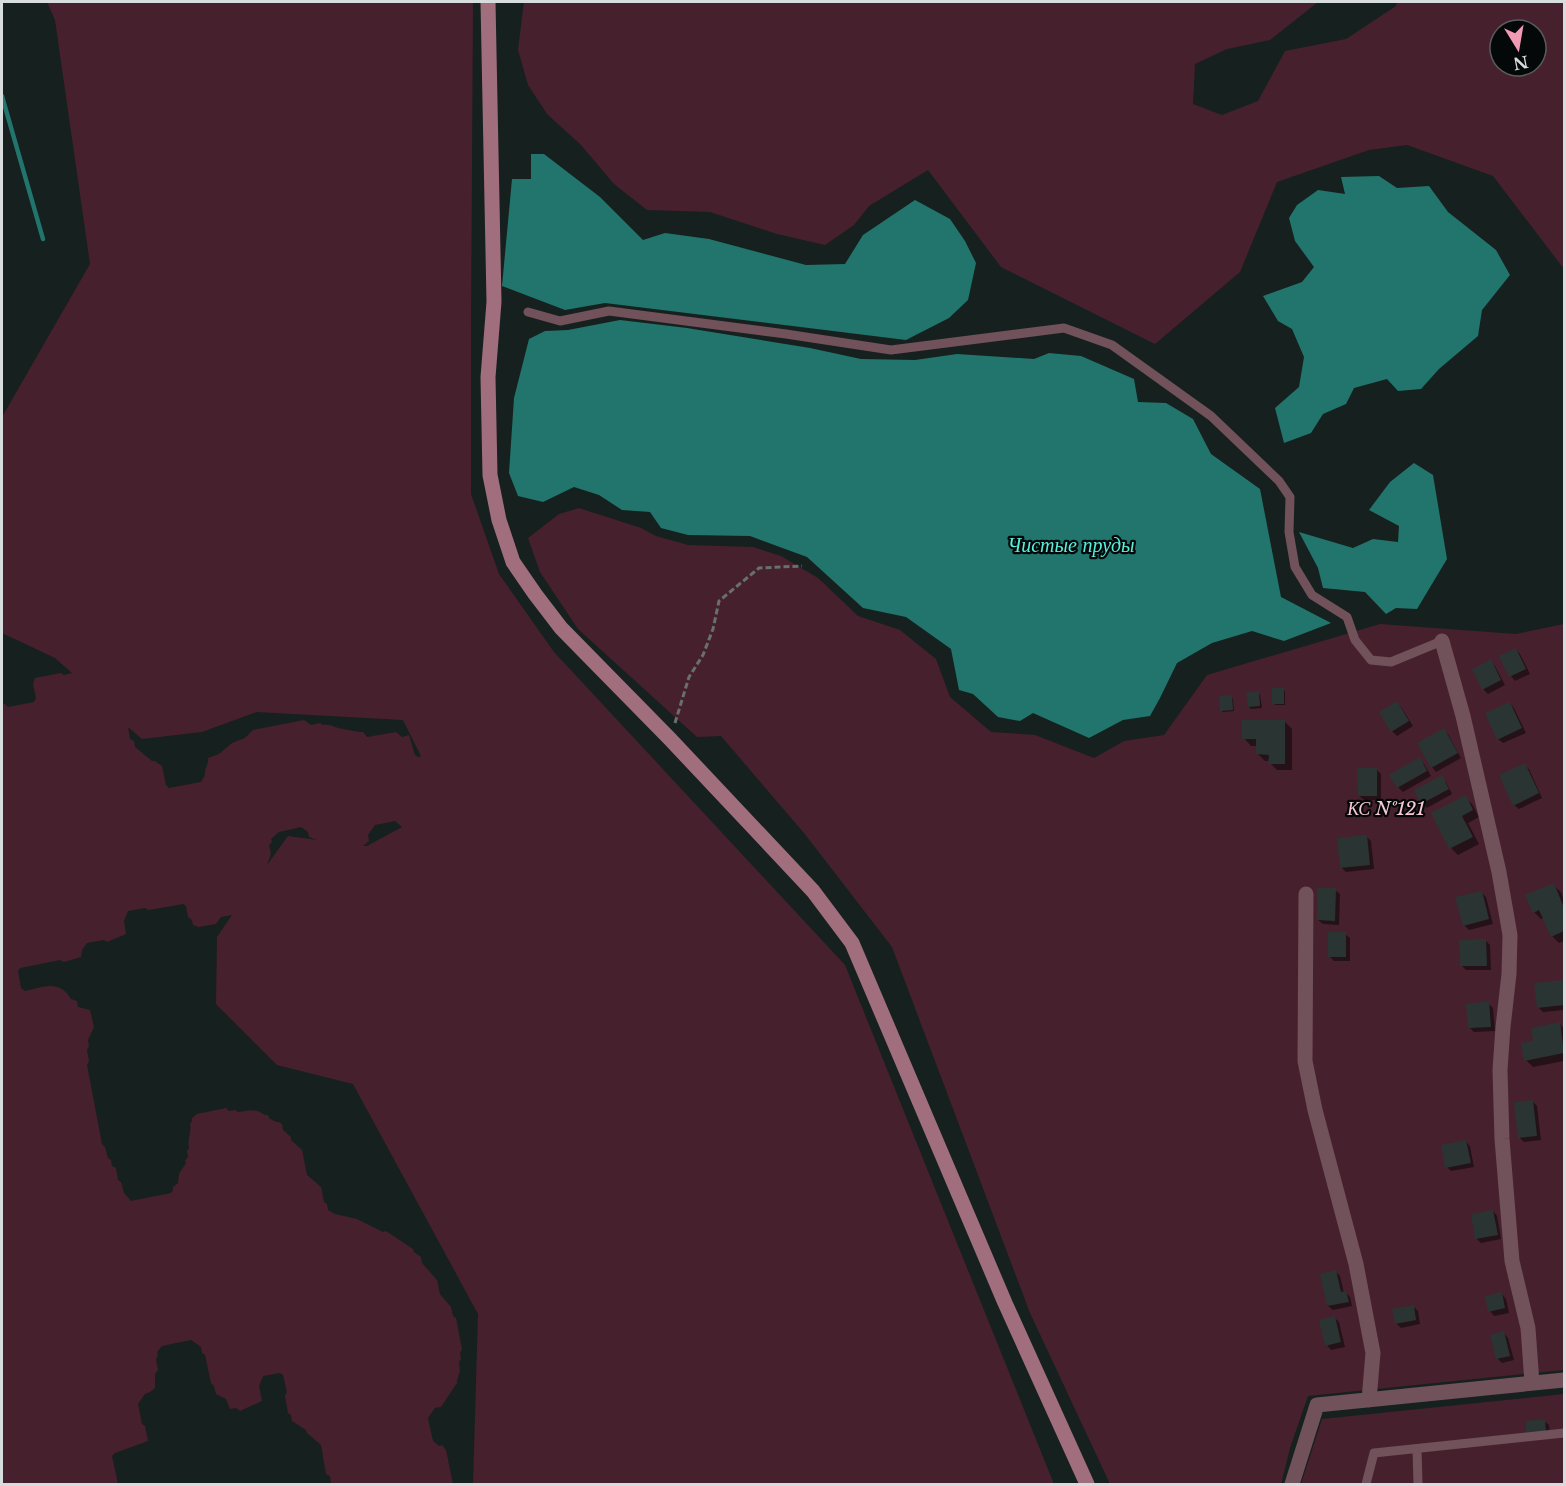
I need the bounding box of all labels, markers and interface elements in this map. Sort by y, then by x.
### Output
north arrow [1488,18,1548,78]
text: N [1512,51,1530,74]
water label: Чистые пруды [1007,533,1135,557]
park label: КС №121 [1346,798,1425,820]

